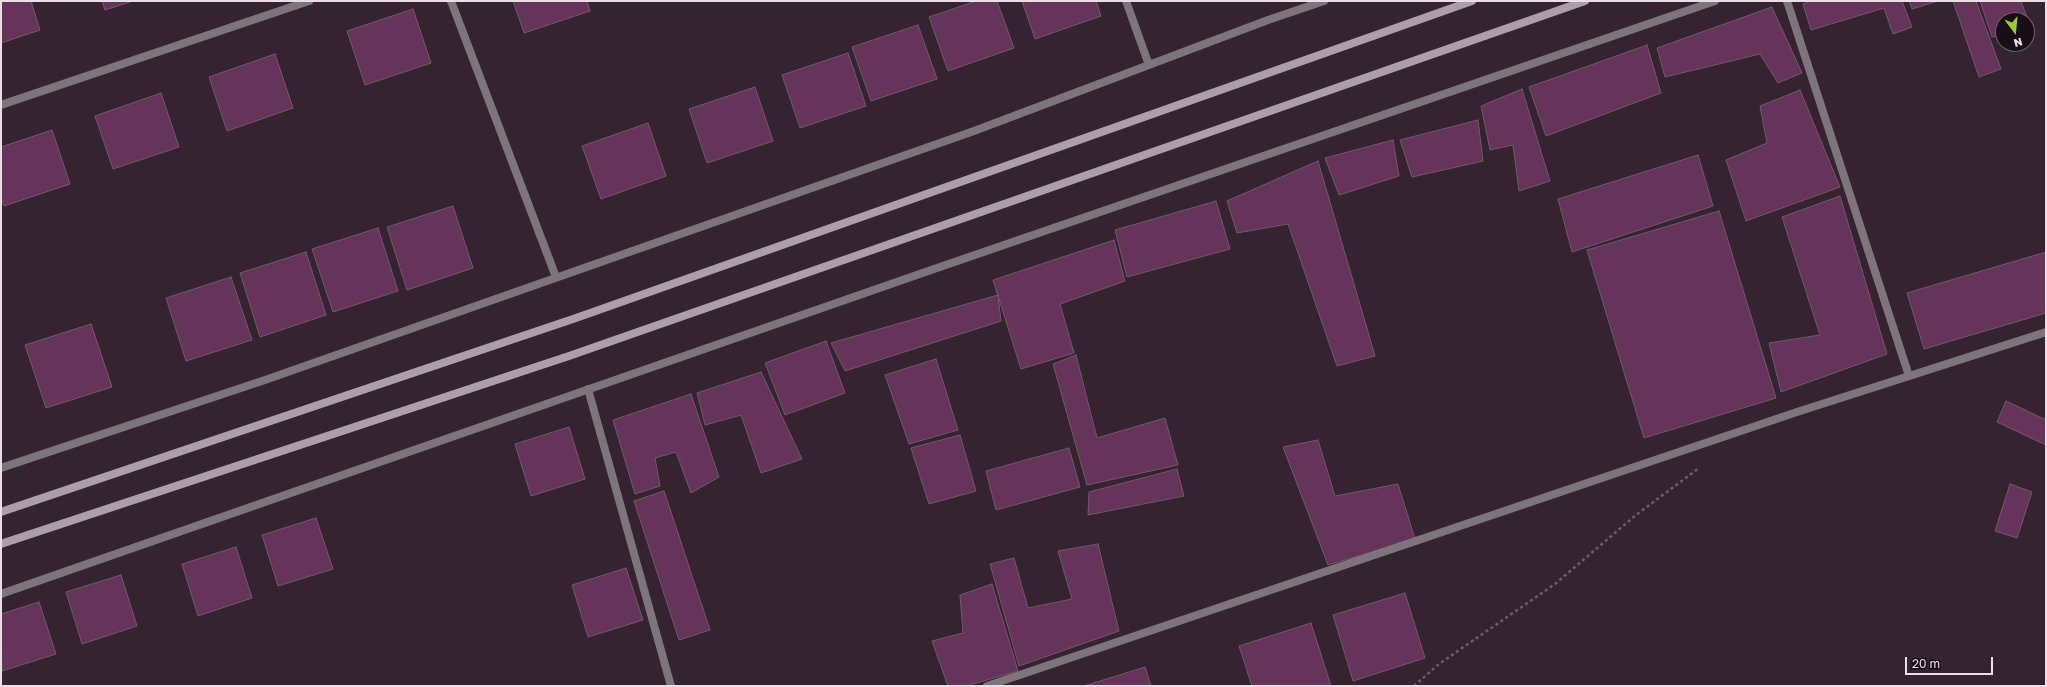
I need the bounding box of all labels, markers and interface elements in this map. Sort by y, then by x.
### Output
north arrow [1995,12,2035,52]
text: N [2012,36,2024,50]
scale bar [1907,649,1995,675]
text: 20 m [1912,656,1940,671]

